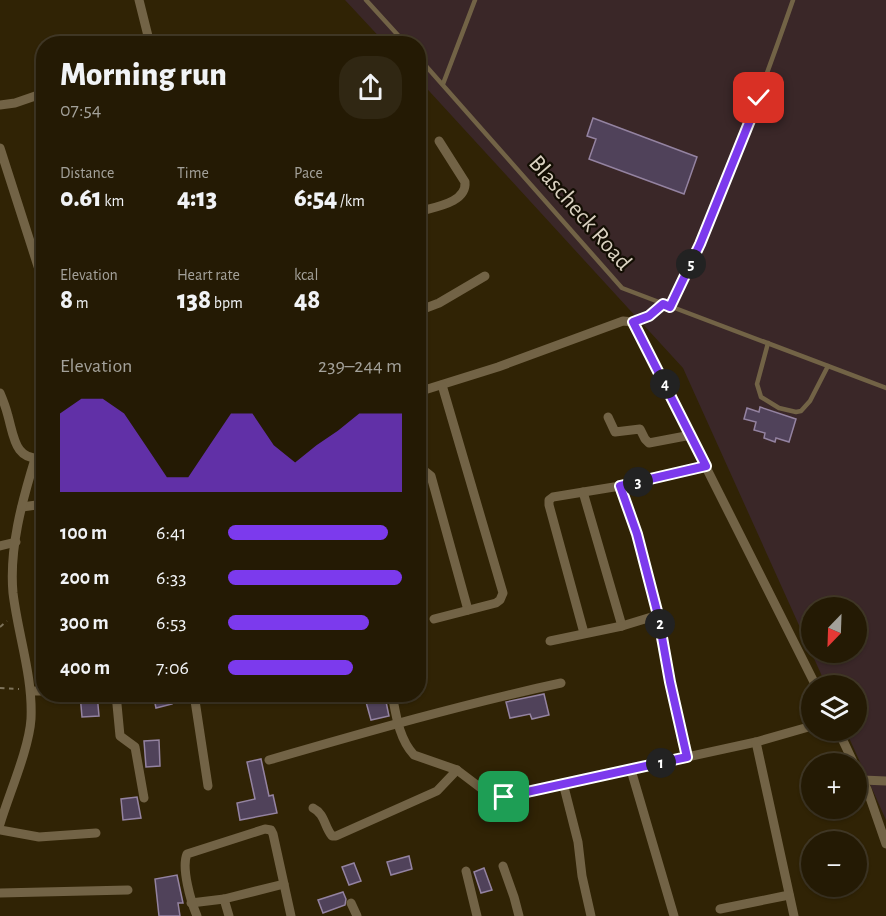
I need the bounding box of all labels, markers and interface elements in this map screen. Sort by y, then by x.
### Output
button: share [339,56,402,119]
text: Morning run [60,59,227,92]
pin [733,72,784,123]
icon: check [742,81,775,114]
text: 07:54 [60,100,101,120]
street label: Blascheck Road [524,151,636,275]
text: Distance [60,165,114,181]
text: Time [177,165,209,181]
text: Pace [294,165,323,181]
text: 0.61 [60,185,102,211]
text: 4:13 [177,185,217,211]
text: 6:54 [294,185,337,211]
text: km [102,193,124,209]
text: /km [337,193,365,209]
pin: 5 [676,249,706,279]
text: 5 [688,256,694,272]
text: Elevation [60,267,118,283]
text: Heart rate [177,267,240,283]
text: kcal [294,267,318,283]
text: 8 [60,287,73,313]
text: 138 [177,287,211,313]
text: 48 [294,287,320,313]
text: m [73,295,89,311]
text: bpm [211,295,243,311]
text: Elevation [60,356,132,376]
text: 239–244 m [318,356,402,376]
pin: 4 [650,369,680,399]
text: 4 [661,376,669,392]
pin: 3 [623,467,653,497]
text: 3 [635,474,641,490]
text: 100 m [60,523,107,543]
text: 6:41 [156,523,186,543]
text: 200 m [60,568,109,588]
text: 6:33 [156,568,186,588]
north arrow [801,597,867,663]
map controls [801,597,867,897]
pin: 2 [645,609,675,639]
text: 300 m [60,613,109,633]
text: 6:53 [156,613,187,633]
text: 2 [656,616,664,632]
text: 400 m [60,658,110,678]
text: 7:06 [156,658,189,678]
button: layers [801,675,867,741]
pin: 1 [646,748,676,778]
button: + [801,753,867,819]
text: 1 [658,755,664,771]
pin [478,771,529,822]
icon: arrive [487,780,520,813]
button: − [801,831,867,897]

